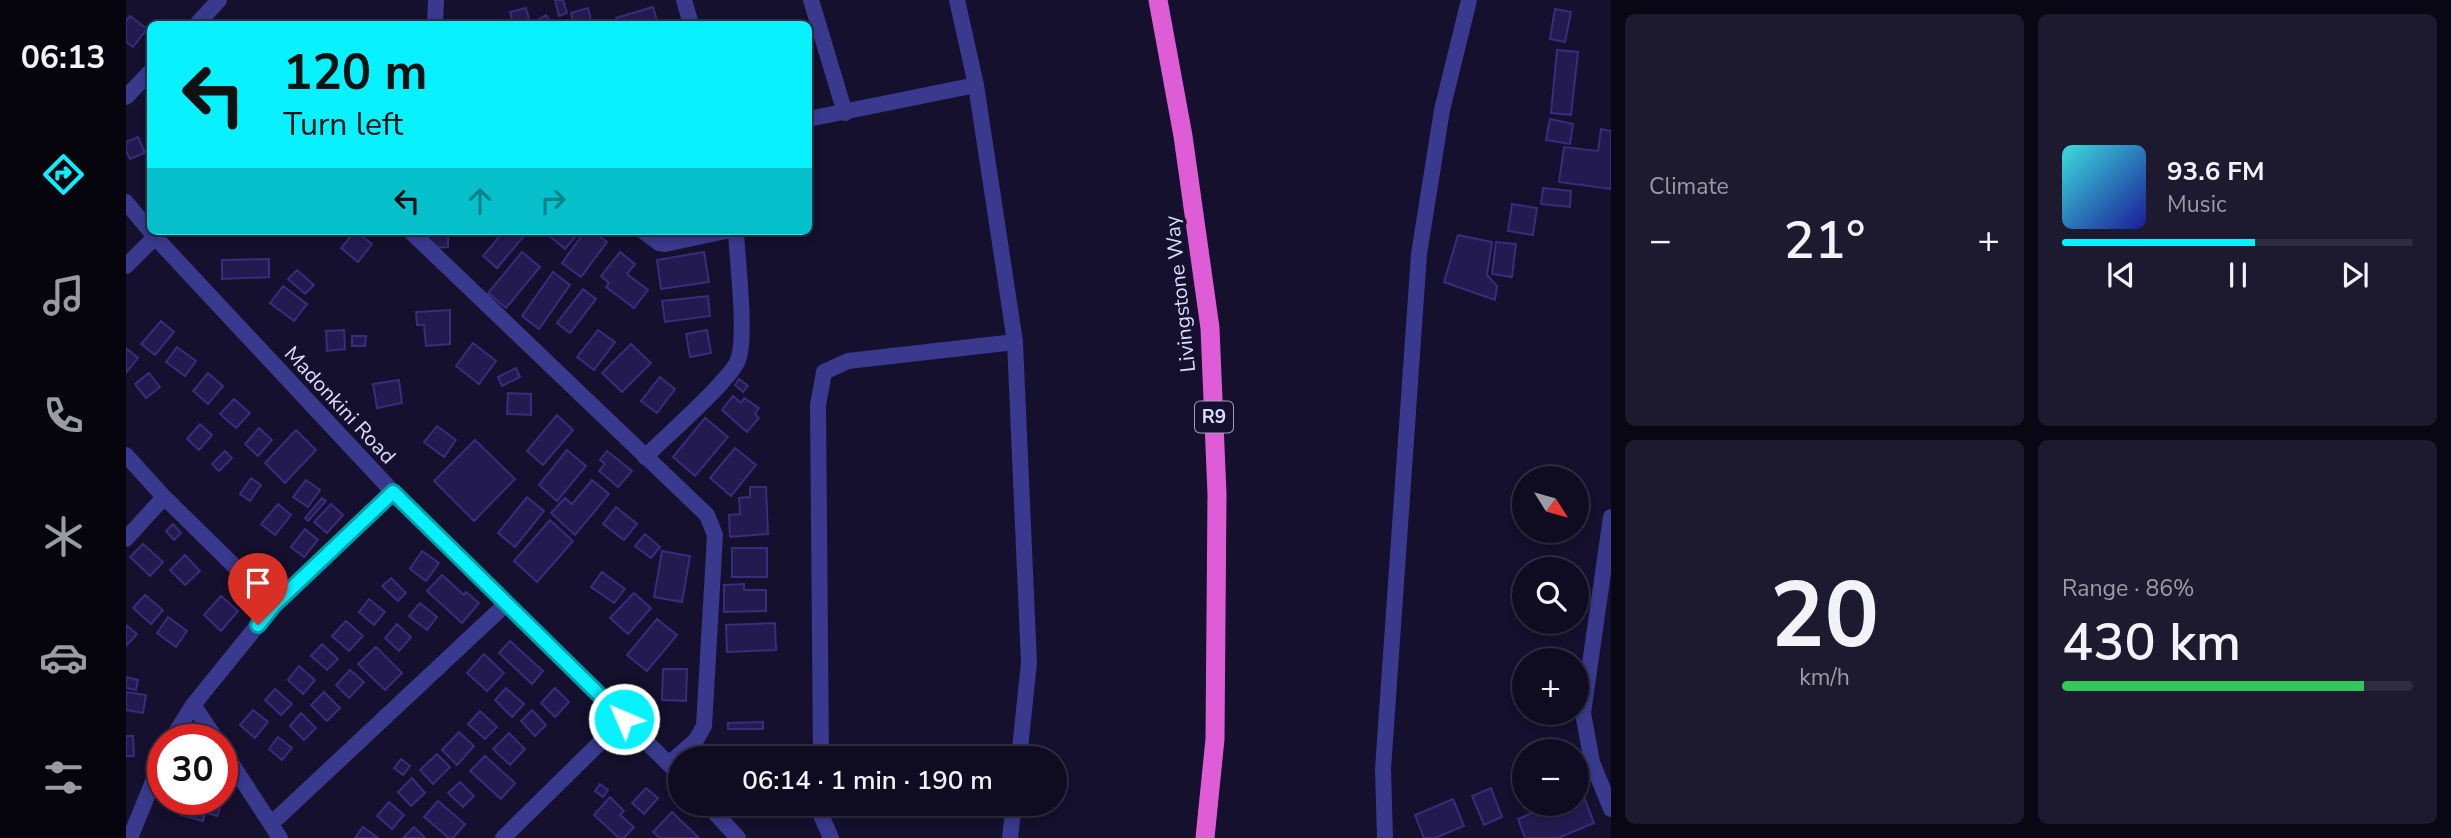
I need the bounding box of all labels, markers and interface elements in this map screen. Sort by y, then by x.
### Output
text: 06:13 [21,36,105,79]
text: 120 m [283,39,427,106]
icon: left [168,49,259,140]
text: Turn left [283,103,403,146]
icon: directions [39,150,88,199]
text: 93.6 FM [2167,154,2264,189]
text: Climate [1649,171,1729,202]
icon: left [388,182,426,220]
icon: ahead [461,182,499,220]
icon: right [534,182,572,220]
text: Music [2167,189,2227,220]
text: 21° [1784,205,1865,276]
street label: Livingstone Way [1158,214,1202,374]
text: − [1649,215,1672,266]
text: + [1977,215,2000,266]
icon: previous [2102,256,2140,294]
icon: pause [2219,256,2257,294]
icon: next [2336,256,2374,294]
icon: music [39,271,88,320]
street label: Madonkini Road [278,340,402,470]
icon: phone [39,391,88,440]
road number: R9 [1195,402,1233,432]
north arrow [1512,466,1589,542]
map controls [1512,466,1589,816]
icon: climate [39,512,88,561]
pin [228,553,288,625]
text: 20 [1770,554,1879,678]
button: search [1512,557,1589,634]
icon: arrive [239,564,277,602]
text: Range · 86% [2062,573,2194,604]
text: 430 km [2062,607,2241,678]
icon: car [39,633,88,682]
button: + [1512,648,1589,725]
text: km/h [1799,662,1850,693]
position arrow [587,682,661,756]
speed limit sign: 30 [147,724,238,815]
button: − [1512,739,1589,816]
icon: filters [39,753,88,802]
text: 06:14 · 1 min · 190 m [742,763,993,798]

